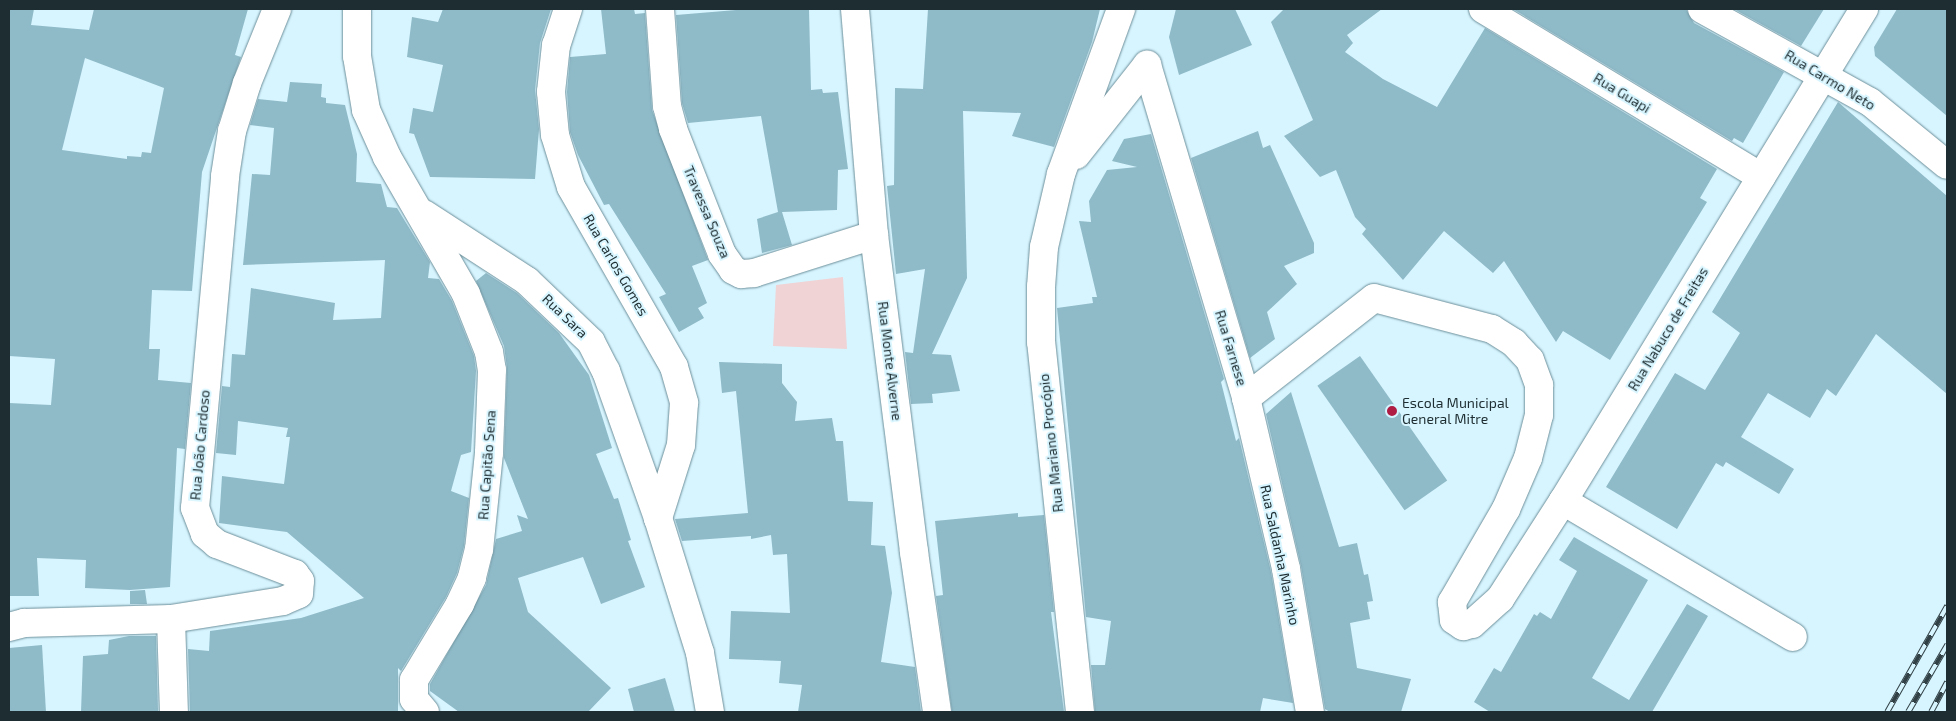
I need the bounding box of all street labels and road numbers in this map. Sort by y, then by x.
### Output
street label: Rua Carmo Neto [1782,46,1878,114]
street label: Rua Guapi [1590,69,1654,117]
street label: Travessa Souza [680,163,734,261]
street label: Rua Carlos Gomes [580,211,652,319]
street label: Rua Nabuco de Freitas [1624,264,1712,394]
street label: Rua Sara [539,290,591,342]
street label: Rua Monte Alverne [874,300,906,422]
street label: Rua Farnese [1212,308,1250,388]
street label: Rua Mariano Procópio [1035,373,1067,513]
street label: Rua João Cardoso [187,389,213,501]
street label: Rua Capitão Sena [475,410,499,520]
street label: Rua Saldanha Marinho [1257,483,1303,627]

